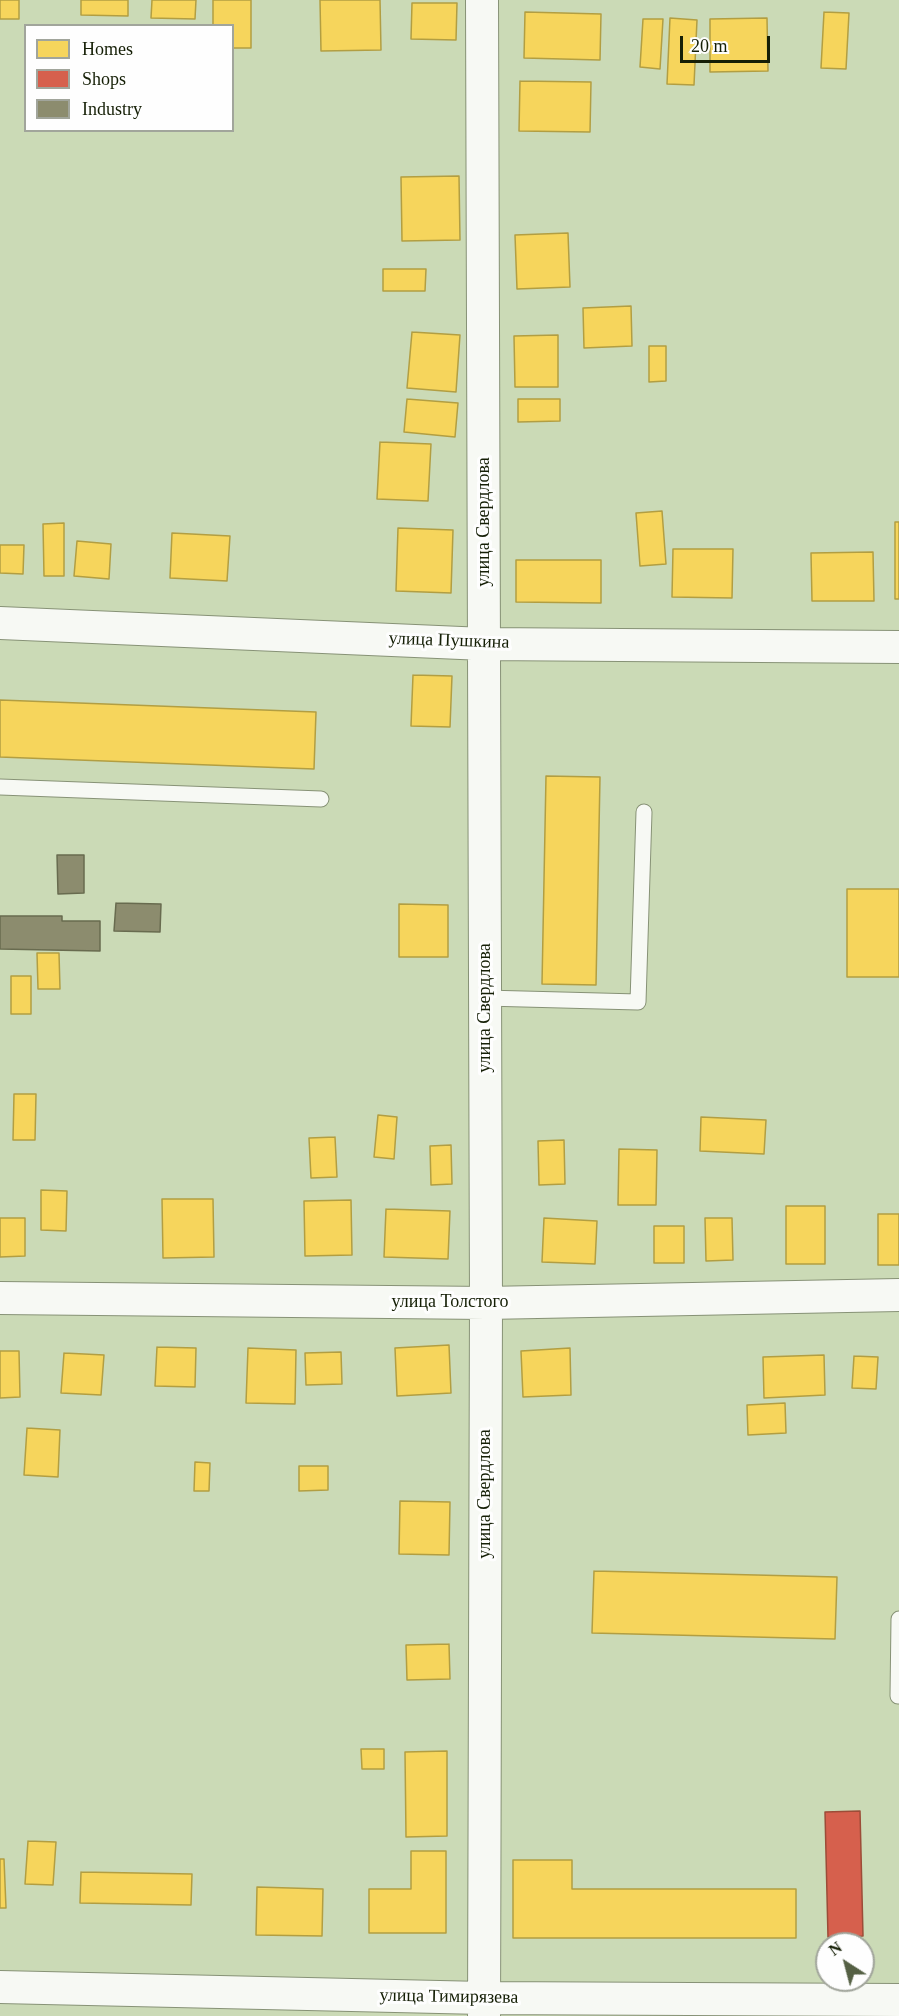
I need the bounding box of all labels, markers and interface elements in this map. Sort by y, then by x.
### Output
legend [24,24,234,132]
scale bar [683,24,773,62]
text: 20 m [691,36,728,56]
text: Homes [82,39,133,59]
text: Shops [82,69,126,89]
text: Industry [82,99,142,119]
street label: улица Свердлова [473,457,495,587]
street label: улица Пушкина [388,628,510,654]
street label: улица Свердлова [474,943,496,1073]
street label: улица Толстого [392,1291,508,1313]
street label: улица Свердлова [474,1429,496,1559]
north arrow [815,1932,875,1992]
text: N [826,1938,845,1959]
street label: улица Тимирязева [379,1985,519,2009]

